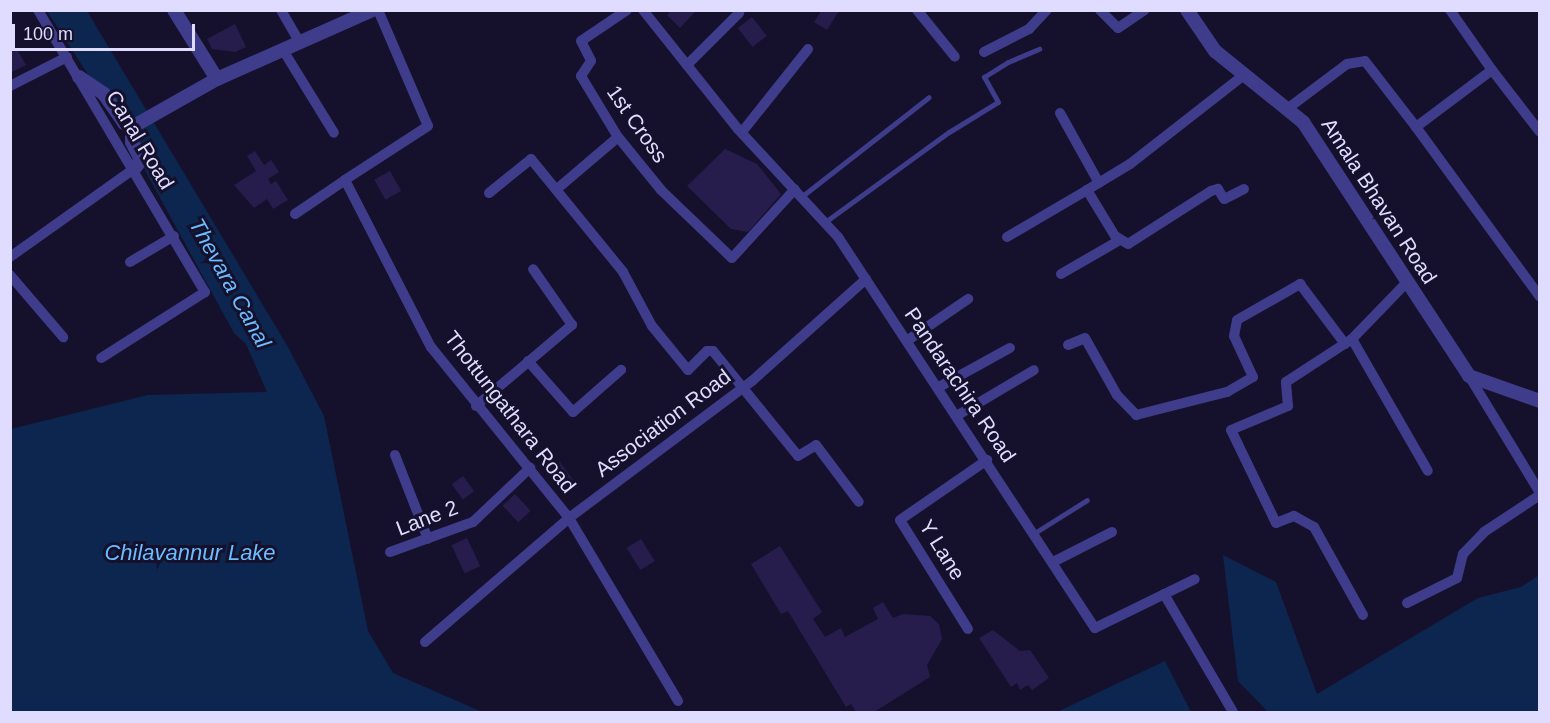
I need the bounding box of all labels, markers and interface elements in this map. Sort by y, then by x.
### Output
scale bar [15,12,198,50]
text: 100 m [23,24,73,44]
street label: 1st Cross [601,80,673,168]
street label: Canal Road [101,86,179,194]
street label: Amala Bhavan Road [1316,113,1442,289]
water label: Thevara Canal [183,213,277,353]
street label: Pandarachira Road [899,303,1021,467]
street label: Thottungathara Road [439,326,581,498]
street label: Association Road [590,364,736,482]
street label: Lane 2 [393,495,461,541]
street label: Y Lane [914,515,970,585]
water label: Chilavannur Lake [104,540,276,566]

